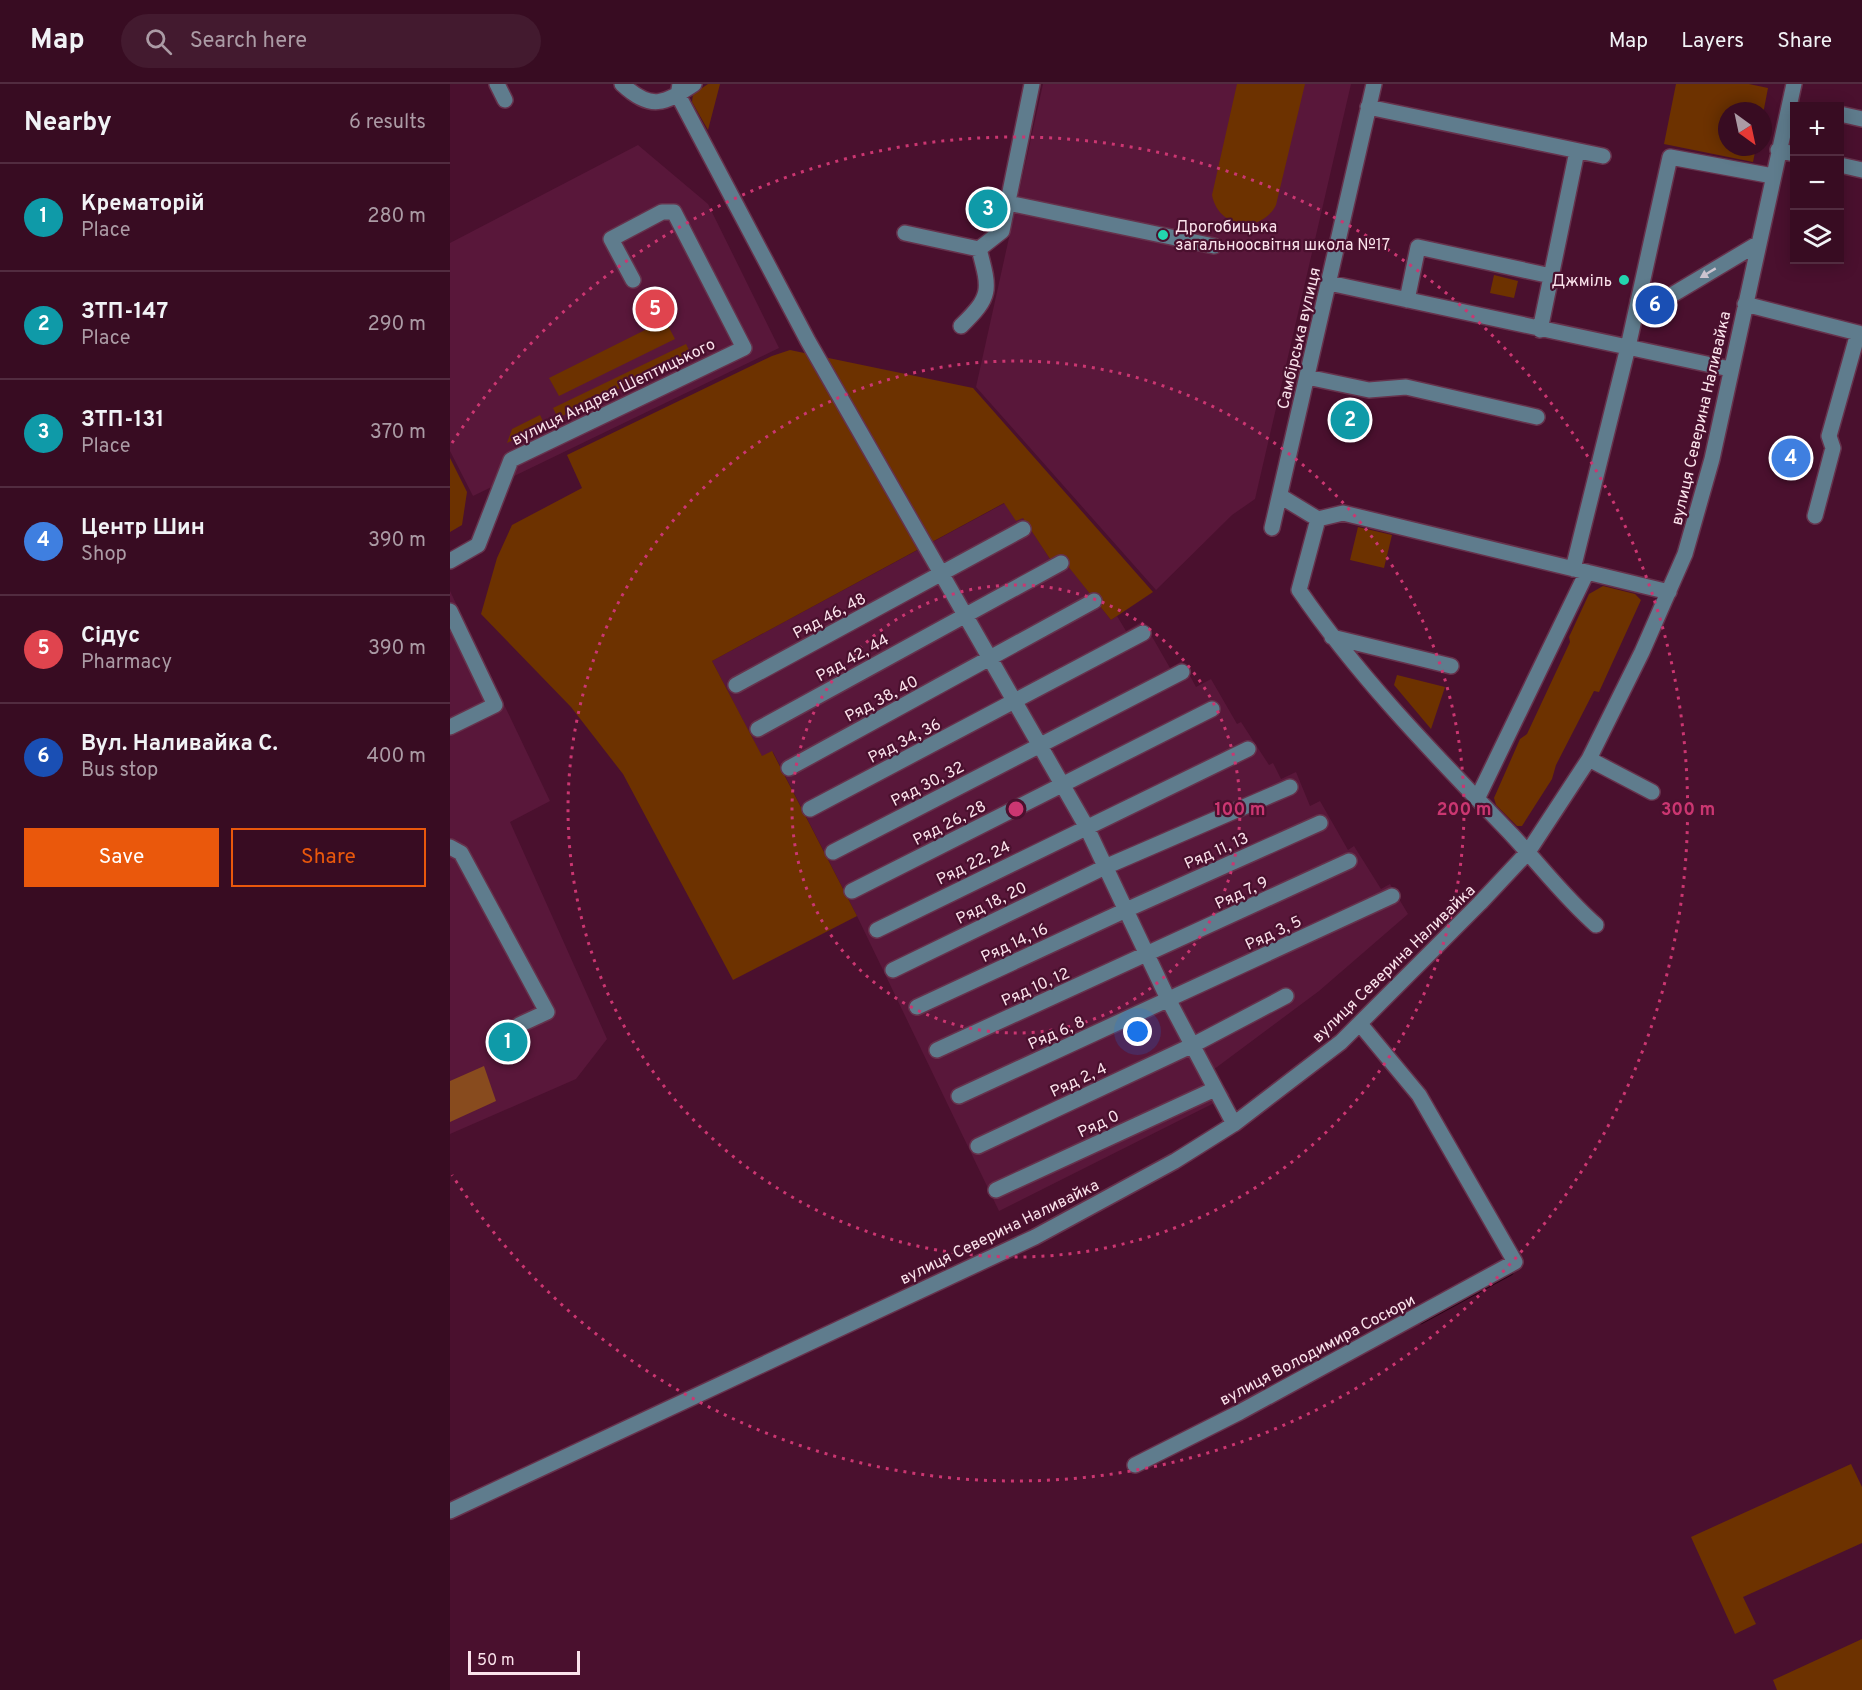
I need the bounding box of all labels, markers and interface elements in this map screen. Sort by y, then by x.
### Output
search box [121,14,541,68]
text: Map [30,23,85,59]
icon: search [142,25,175,58]
text: Search here [190,28,307,55]
text: Map [1609,28,1648,55]
text: Layers [1681,28,1744,55]
text: Share [1777,28,1832,55]
north arrow [1718,102,1772,156]
map controls [1790,102,1844,264]
button: + [1790,102,1844,156]
text: Nearby [24,107,112,140]
text: 6 results [349,110,426,136]
button: − [1790,156,1844,210]
pin: 3 [968,186,1008,232]
text: Крематорій [81,191,205,218]
text: 1 [40,204,48,230]
text: 280 m [367,204,426,230]
button: layers [1790,210,1844,264]
text: Place [81,218,131,244]
place label: Дрогобицька загальноосвітня школа №17 [1175,218,1390,256]
marker: Дрогобицька загальноосвітня школа №17 [1156,228,1170,242]
street label: Самбірська вулиця [1274,266,1326,411]
one-way arrow [1699,268,1716,278]
place label: Джміль [1551,272,1612,292]
marker: Джміль [1617,273,1631,287]
pin: 6 [1636,282,1674,328]
pin: 5 [636,286,674,332]
text: ЗТП-147 [81,299,168,326]
street label: вулиця Северина Наливайка [1668,309,1736,527]
text: 2 [37,312,50,338]
text: 290 m [368,312,426,338]
text: Place [81,326,131,352]
street label: вулиця Андрея Шептицького [509,335,719,451]
pin: 2 [1330,398,1370,442]
text: ЗТП-131 [81,407,164,434]
text: 3 [38,420,50,446]
text: 370 m [370,420,426,446]
text: Place [81,434,131,460]
pin: 4 [1772,436,1810,481]
text: Центр Шин [81,515,205,542]
text: 4 [37,528,50,554]
text: 390 m [368,528,426,554]
text: Shop [81,542,127,568]
street label: Ряд 46, 48 [790,589,870,644]
text: Сідус [81,623,140,650]
street label: Ряд 42, 44 [813,631,893,687]
text: 5 [37,636,50,662]
text: 390 m [368,636,426,662]
text: Pharmacy [81,650,172,676]
street label: Ряд 38, 40 [842,672,922,727]
street label: Ряд 34, 36 [865,715,945,769]
text: Вул. Наливайка С. [81,731,278,758]
text: 6 [37,744,50,770]
text: 400 m [366,744,426,770]
text: Bus stop [81,758,158,784]
street label: Ряд 30, 32 [888,758,968,812]
street label: Ряд 26, 28 [910,797,990,851]
centre of rings [1006,799,1026,819]
text: 100 m [1214,799,1266,822]
text: 200 m [1436,799,1492,822]
text: 300 m [1661,799,1715,822]
button: Save [24,828,219,887]
button: Share [231,828,426,887]
street label: Ряд 11, 13 [1182,829,1252,875]
street label: Ряд 22, 24 [934,837,1014,890]
street label: Ряд 7, 9 [1212,873,1272,915]
street label: Ряд 18, 20 [953,878,1031,930]
street label: вулиця Северина Наливайка [1309,881,1480,1048]
street label: Ряд 3, 5 [1242,912,1305,956]
street label: Ряд 14, 16 [978,920,1052,968]
street label: Ряд 10, 12 [999,964,1073,1012]
street label: Ряд 6, 8 [1025,1012,1088,1055]
your location [1123,1017,1152,1046]
pin: 1 [488,1020,528,1064]
street label: Ряд 2, 4 [1047,1059,1110,1103]
street label: Ряд 0 [1075,1107,1123,1143]
street label: вулиця Северина Наливайка [897,1176,1103,1290]
street label: вулиця Володимира Сосюри [1217,1291,1419,1411]
scale bar [468,1648,580,1676]
text: 50 m [477,1651,515,1671]

